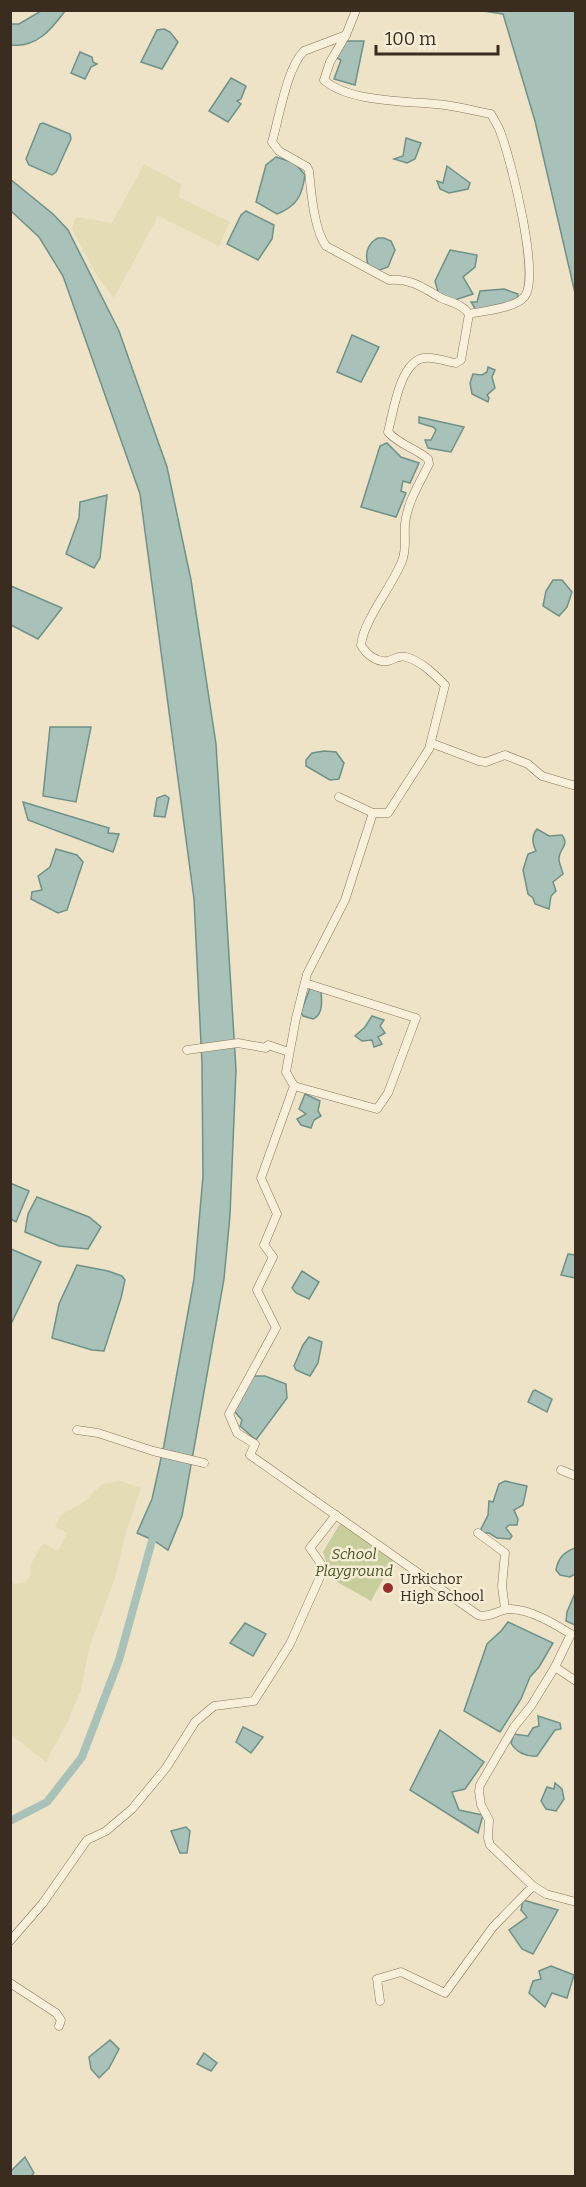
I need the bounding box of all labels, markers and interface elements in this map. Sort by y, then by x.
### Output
scale bar [376,18,498,56]
text: 100 m [385,28,436,50]
park label: School Playground [315,1545,393,1580]
place label: Urkichor High School [400,1570,484,1605]
marker: Urkichor High School [381,1581,395,1595]

